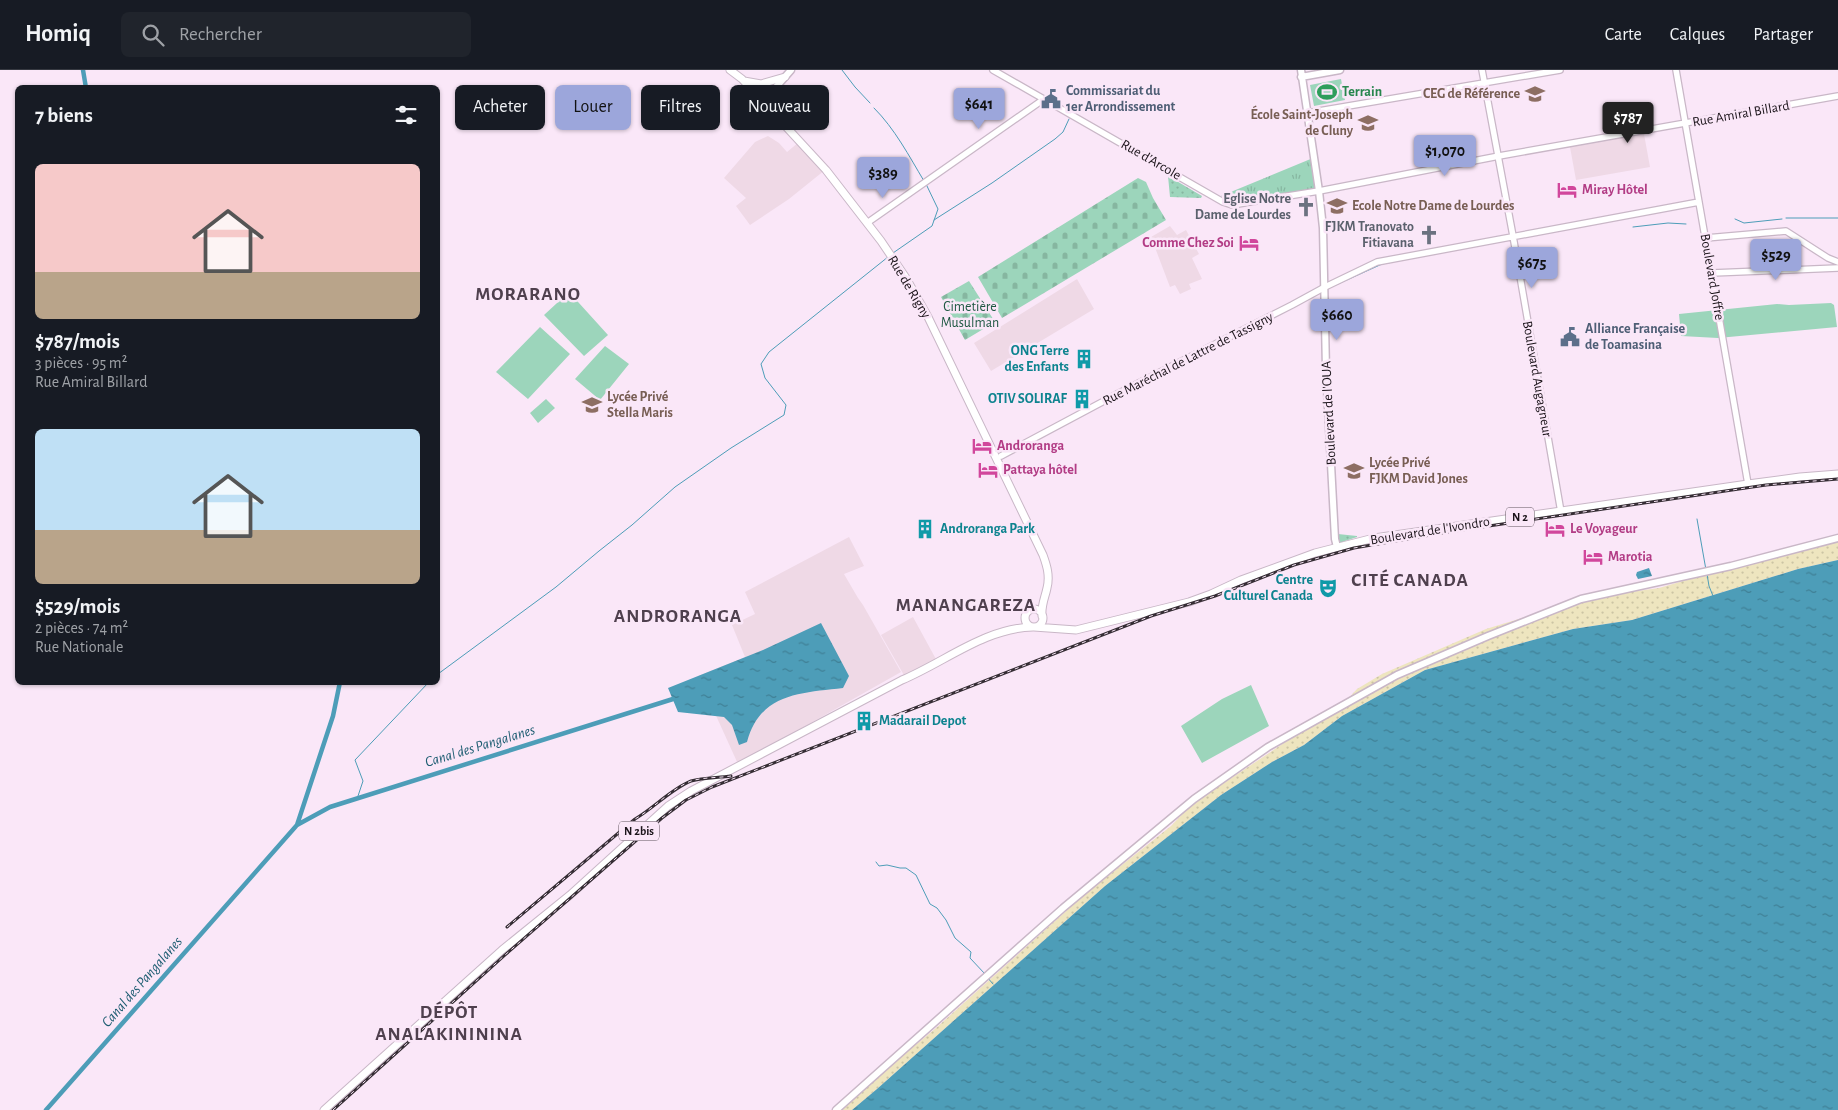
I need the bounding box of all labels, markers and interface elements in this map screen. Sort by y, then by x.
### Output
search box [121,12,471,57]
icon: search [139,21,167,49]
text: Homiq [25,22,91,46]
text: Rechercher [179,25,262,44]
text: Carte [1605,26,1642,44]
text: Calques [1670,26,1725,44]
text: Partager [1753,26,1813,44]
sports icon: Terrain [1316,81,1338,103]
school or university icon: CEG de Référence [1524,83,1546,105]
place label: Commissariat du 1er Arrondissement [1066,84,1176,114]
chip: Acheter [455,85,545,130]
chip: Louer [555,85,631,130]
chip: Filtres [641,85,720,130]
chip: Nouveau [730,85,829,130]
place label: Terrain [1342,85,1382,99]
place label: CEG de Référence [1423,87,1520,101]
pin: $641 [949,88,1009,130]
public building icon: Commissariat du 1er Arrondissement [1040,88,1062,110]
text: $641 [965,96,993,112]
street label: Rue Amiral Billard [1691,99,1791,129]
icon: filters [392,101,420,129]
pin: $787 [1598,102,1658,144]
text: 7 biens [35,105,93,126]
place label: École Saint-Joseph de Cluny [1250,105,1354,138]
text: $787 [1614,110,1642,126]
school or university icon: École Saint-Joseph de Cluny [1357,112,1379,134]
pin: $1,070 [1404,134,1486,177]
street label: Rue d'Arcole [1119,137,1183,183]
text: $1,070 [1425,143,1465,159]
pin: $389 [853,156,913,199]
text: $389 [868,165,898,181]
hotel icon: Miray Hôtel [1556,179,1578,201]
place label: Miray Hôtel [1582,183,1648,197]
place label: Eglise Notre Dame de Lourdes [1195,192,1291,222]
school or university icon: Ecole Notre Dame de Lourdes [1326,195,1348,217]
icon: home [183,196,273,286]
church icon: Eglise Notre Dame de Lourdes [1295,196,1317,218]
place label: Ecole Notre Dame de Lourdes [1352,199,1514,213]
place label: FJKM Tranovato Fitiavana [1325,220,1414,250]
church icon: FJKM Tranovato Fitiavana [1418,224,1440,246]
hotel icon: Comme Chez Soi [1238,232,1260,254]
street label: Boulevard Joffre [1698,233,1726,321]
place label: Comme Chez Soi [1142,236,1234,250]
pin: $529 [1746,238,1806,281]
pin: $675 [1502,246,1562,289]
text: $529 [1761,247,1791,263]
street label: Rue de Rigny [885,253,933,321]
text: $675 [1518,255,1546,271]
district label: MORARANO [475,285,581,304]
pin: $660 [1307,298,1367,341]
park label: Cimetière Musulman [941,300,999,330]
text: $660 [1322,307,1353,323]
street label: Rue Maréchal de Lattre de Tassigny [1101,310,1275,408]
street label: Boulevard Augagneur [1520,320,1554,439]
place label: Alliance Française de Toamasina [1585,322,1686,352]
public building icon: Alliance Française de Toamasina [1559,326,1581,348]
text: $787/mois [35,331,120,352]
place label: ONG Terre des Enfants [1005,344,1069,374]
building icon: ONG Terre des Enfants [1073,348,1095,370]
text: 3 pièces · 95 m² [35,355,127,371]
street label: Boulevard de l'OUA [1319,360,1339,466]
text: Rue Amiral Billard [35,374,148,390]
building icon: OTIV SOLIRAF [1071,388,1093,410]
place label: Lycée Privé Stella Maris [607,390,673,420]
place label: OTIV SOLIRAF [988,392,1068,406]
school or university icon: Lycée Privé Stella Maris [581,394,603,416]
hotel icon: Androranga [971,435,993,457]
place label: Androranga [997,439,1064,453]
place label: Lycée Privé FJKM David Jones [1369,456,1468,486]
hotel icon: Pattaya hôtel [977,459,999,481]
school or university icon: Lycée Privé FJKM David Jones [1343,460,1365,482]
icon: home [183,461,273,551]
place label: Pattaya hôtel [1003,463,1077,477]
road number: N 2 [1506,508,1534,527]
street label: Boulevard de l'Ivondro [1369,515,1491,547]
building icon: Androranga Park [914,518,936,540]
hotel icon: Le Voyageur [1544,518,1566,540]
place label: Androranga Park [940,522,1035,536]
place label: Le Voyageur [1570,522,1638,536]
hotel icon: Marotia [1582,546,1604,568]
place label: Marotia [1608,550,1653,564]
district label: CITÉ CANADA [1351,569,1469,590]
place label: Centre Culturel Canada [1224,573,1313,603]
theatre icon: Centre Culturel Canada [1317,577,1339,599]
text: $529/mois [35,596,120,617]
district label: MANANGAREZA [896,596,1036,615]
district label: ANDRORANGA [614,607,742,626]
text: 2 pièces · 74 m² [35,620,128,636]
text: Rue Nationale [35,639,123,655]
building icon: Madarail Depot [853,710,875,732]
place label: Madarail Depot [879,714,967,728]
water label: Canal des Pangalanes [423,722,537,770]
road number: N 2bis [619,821,659,840]
water label: Canal des Pangalanes [99,934,185,1030]
district label: DÉPÔT ANALAKINININA [375,1001,523,1044]

